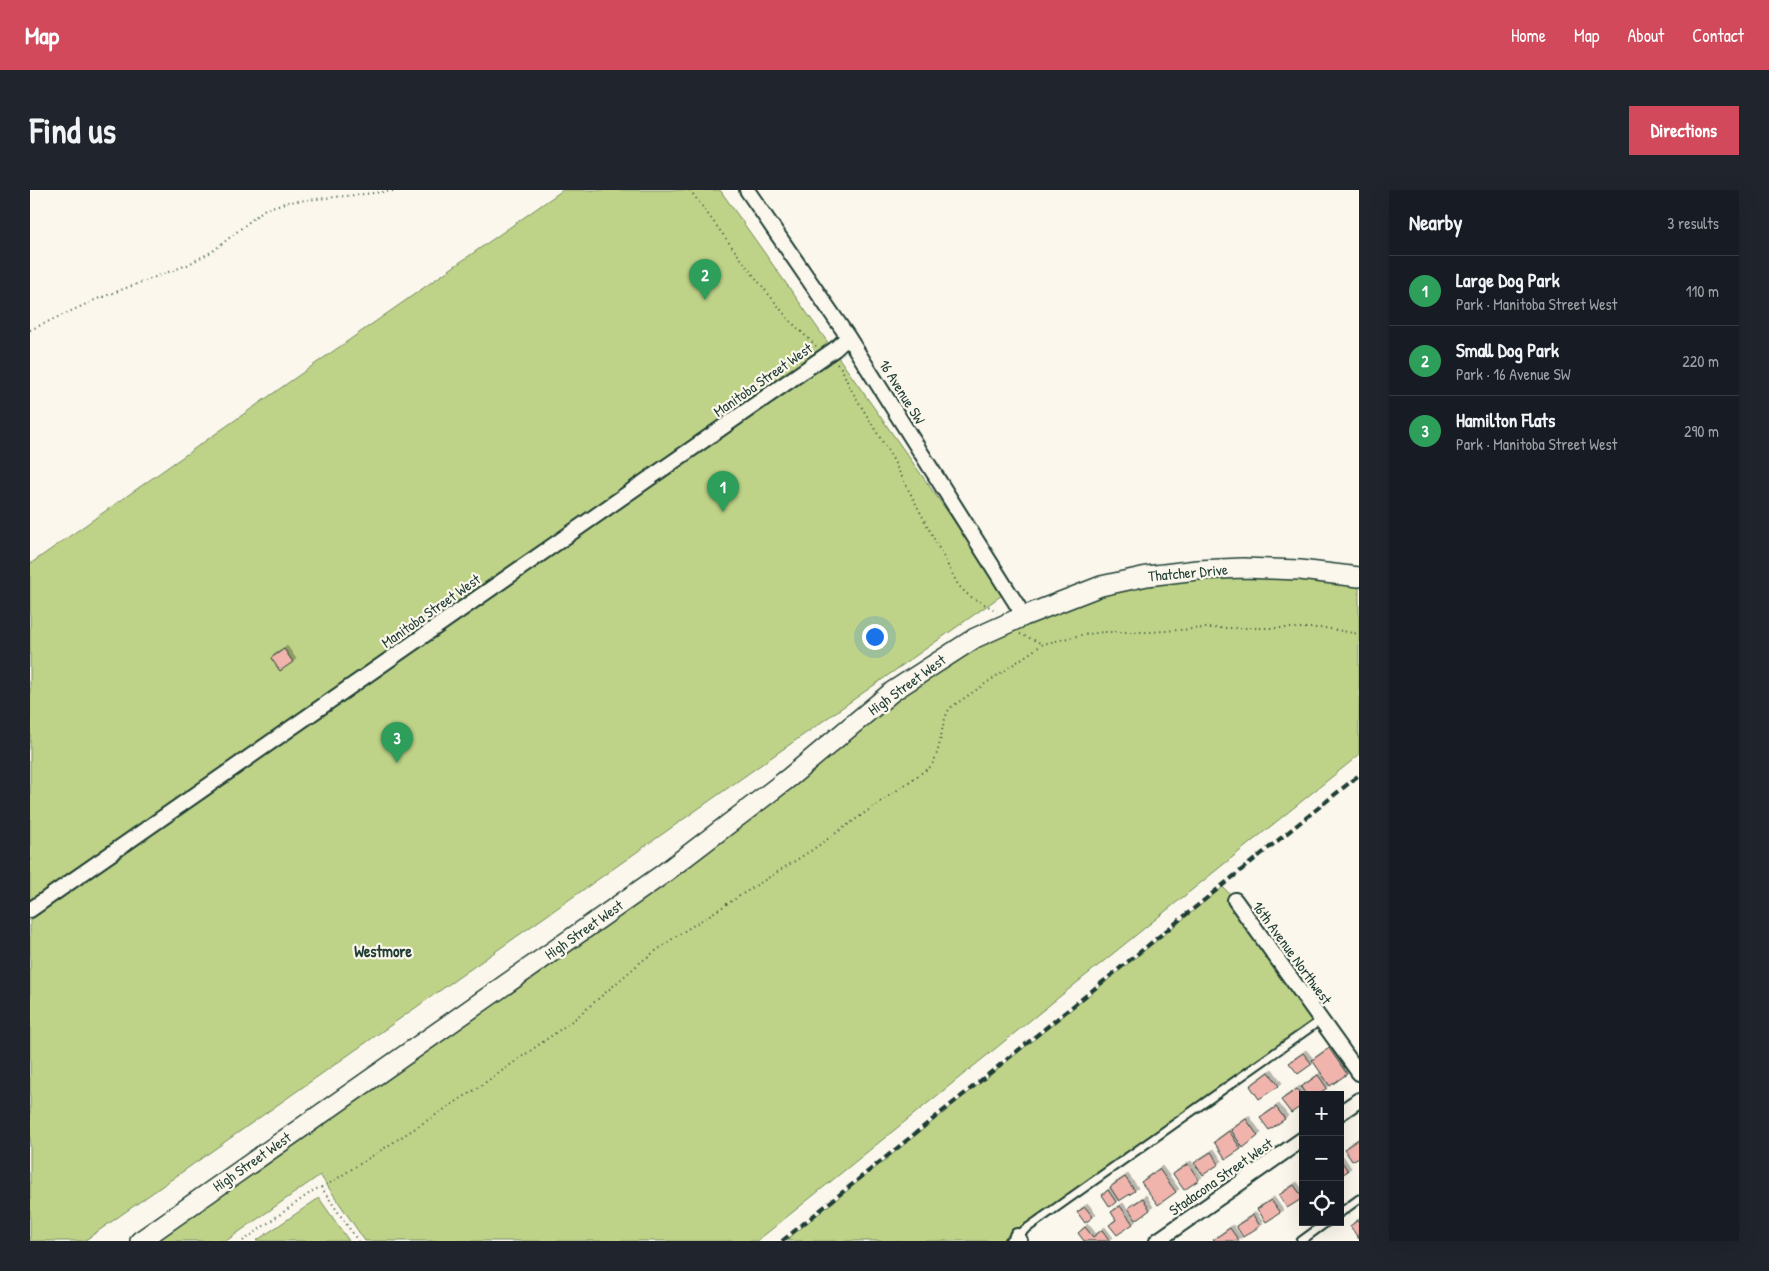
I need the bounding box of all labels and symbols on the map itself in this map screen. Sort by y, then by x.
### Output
pin: 2 [689,259,721,300]
street label: Manitoba Street West [709,337,817,422]
street label: 16 Avenue SW [874,355,931,429]
pin: 1 [707,471,739,512]
street label: Thatcher Drive [1147,559,1229,586]
street label: Manitoba Street West [377,568,485,653]
your location [862,624,888,650]
street label: High Street West [864,649,950,720]
pin: 3 [381,722,413,763]
street label: High Street West [540,894,628,964]
street label: 16th Avenue Northwest [1248,897,1338,1009]
district label: Westmore [354,940,413,962]
street label: High Street West [208,1126,296,1196]
street label: Stadacona Street West [1165,1132,1277,1220]

